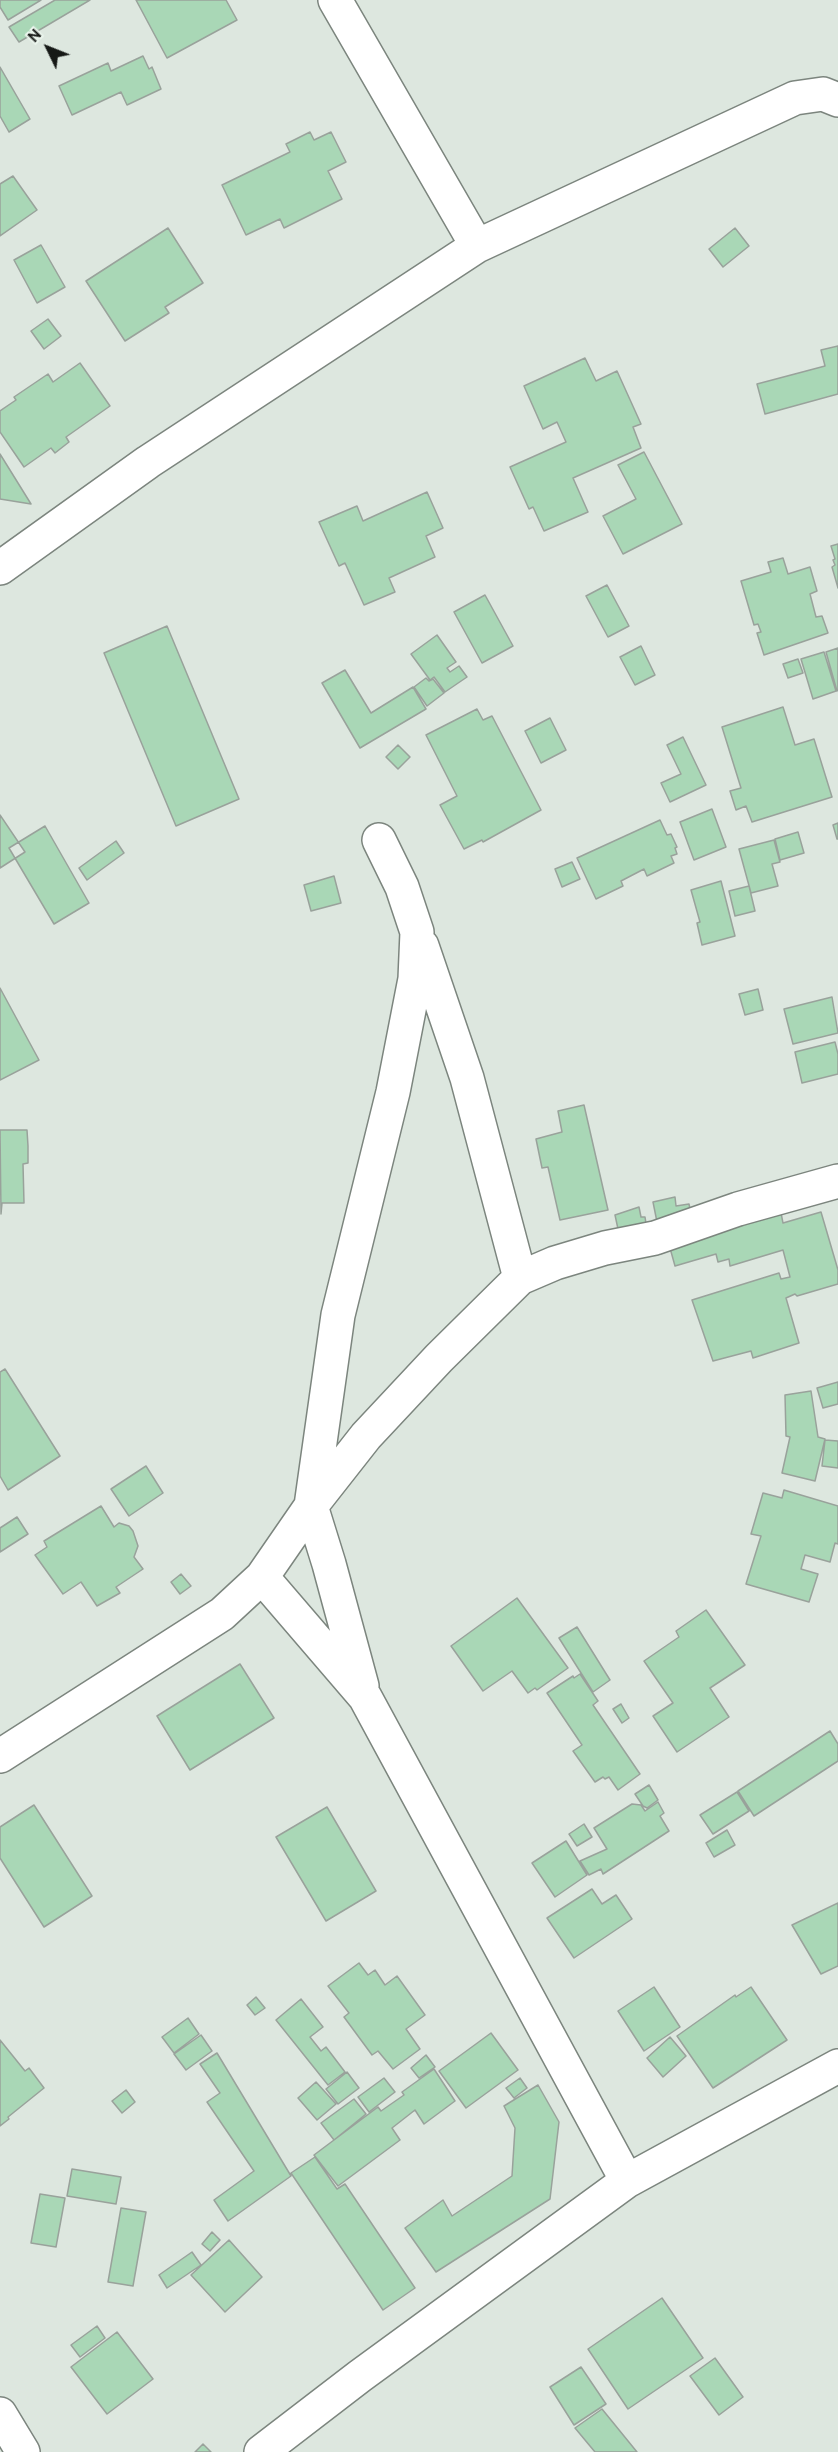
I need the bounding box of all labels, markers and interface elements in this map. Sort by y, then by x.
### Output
north arrow [18,18,78,78]
text: N [24,25,45,46]

